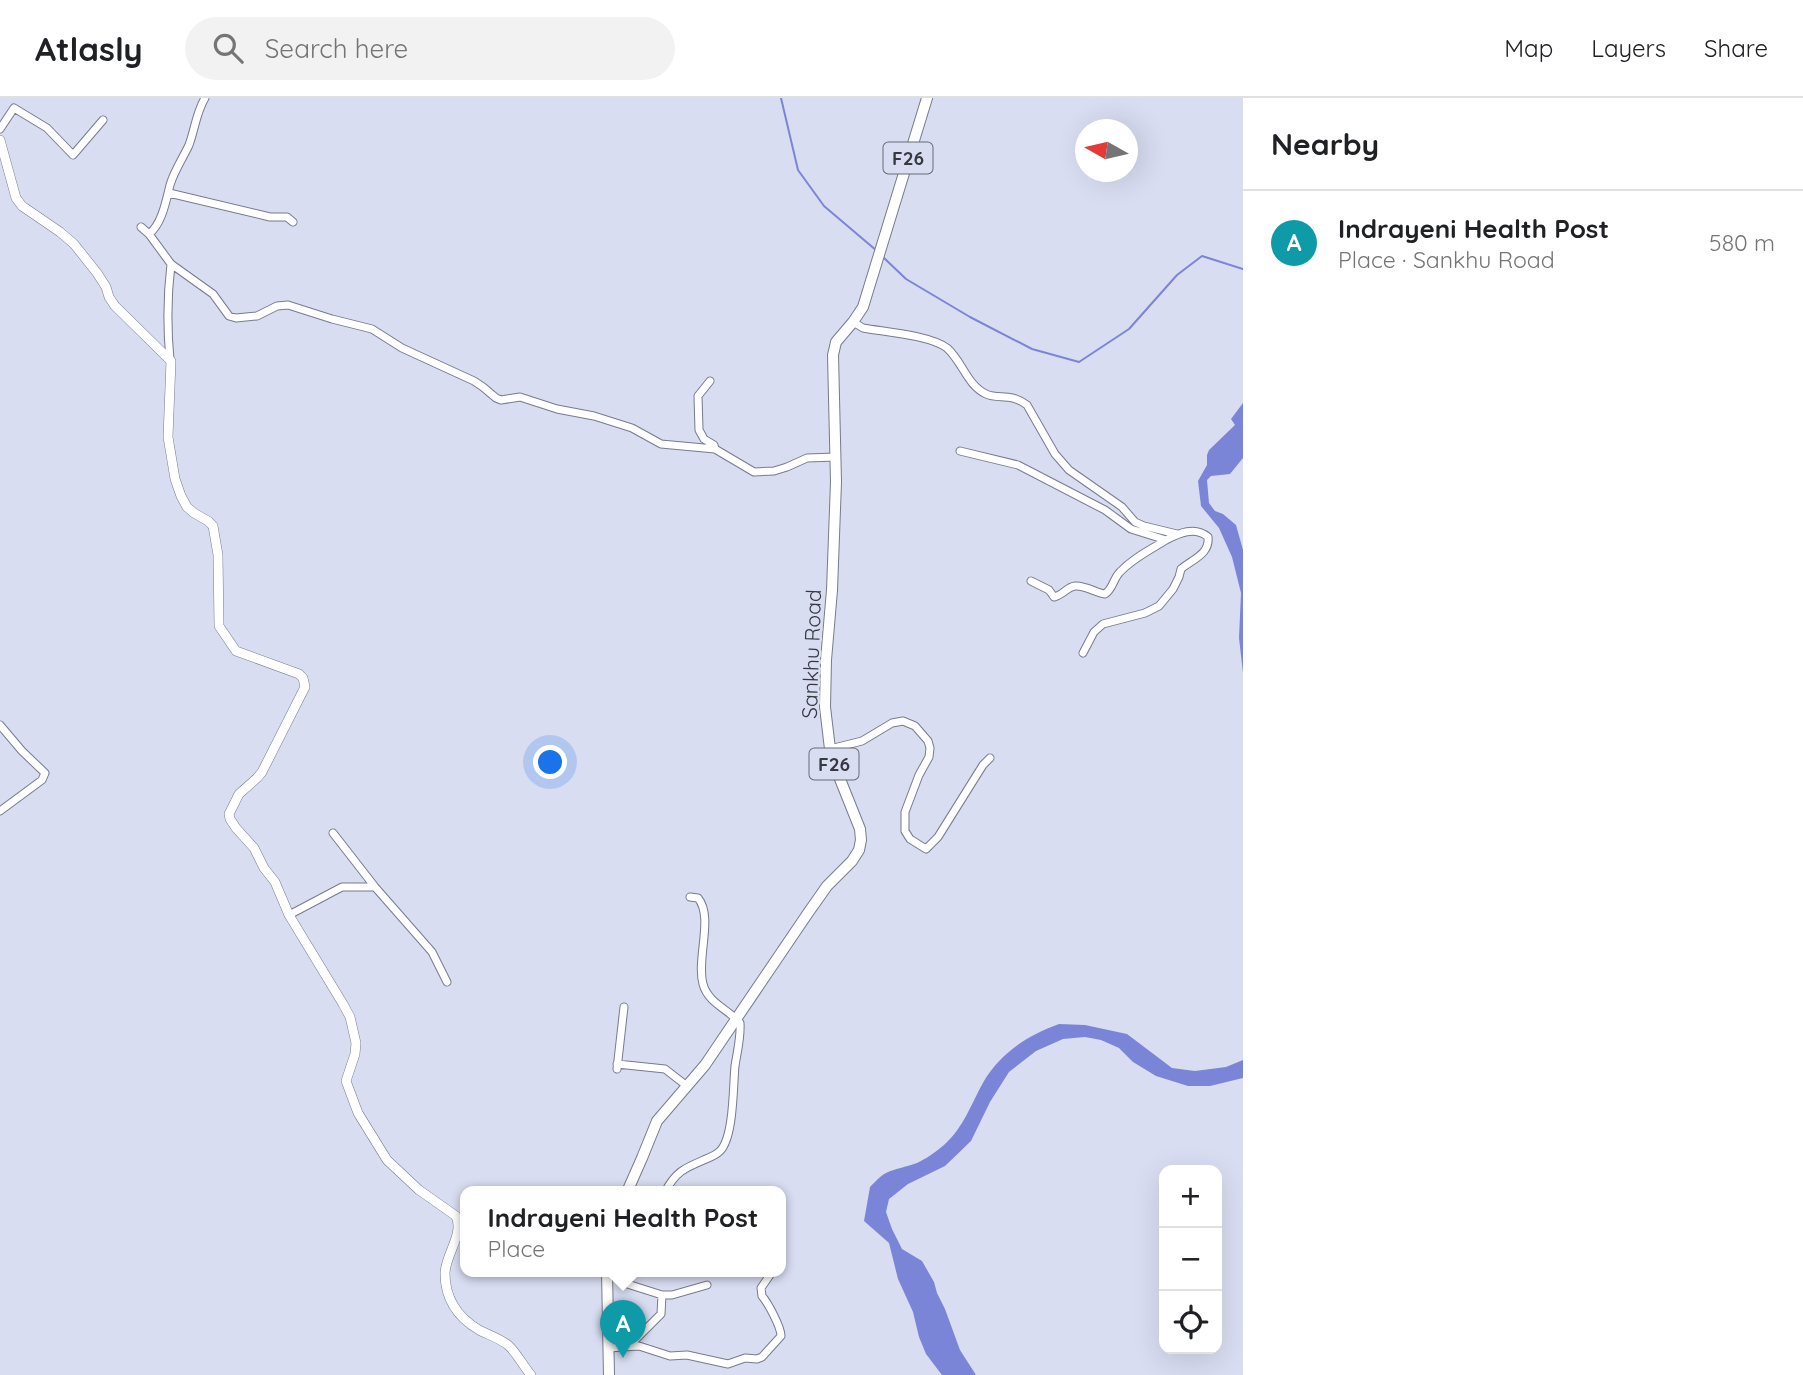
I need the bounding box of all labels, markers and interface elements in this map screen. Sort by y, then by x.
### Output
search box [185,17,675,80]
text: Atlasly [35,28,143,69]
icon: search [209,29,247,67]
text: Search here [265,32,408,65]
text: Map [1504,33,1553,63]
text: Layers [1591,33,1666,63]
text: Share [1704,33,1768,63]
north arrow [1075,119,1138,182]
text: Nearby [1271,125,1379,163]
road number: F26 [884,142,932,174]
text: Indrayeni Health Post [1338,212,1609,245]
text: A [1287,228,1301,257]
text: 580 m [1709,228,1775,257]
text: Place · Sankhu Road [1338,245,1555,274]
street label: Sankhu Road [796,589,826,719]
your location [533,745,567,779]
road number: F26 [810,748,858,779]
map controls [1159,1165,1222,1354]
button: + [1159,1165,1222,1228]
popup [460,1186,786,1277]
text: Indrayeni Health Post [487,1201,759,1234]
button: − [1159,1228,1222,1291]
text: Place [487,1234,545,1263]
button: locate [1159,1291,1222,1354]
pin: A [600,1300,646,1358]

